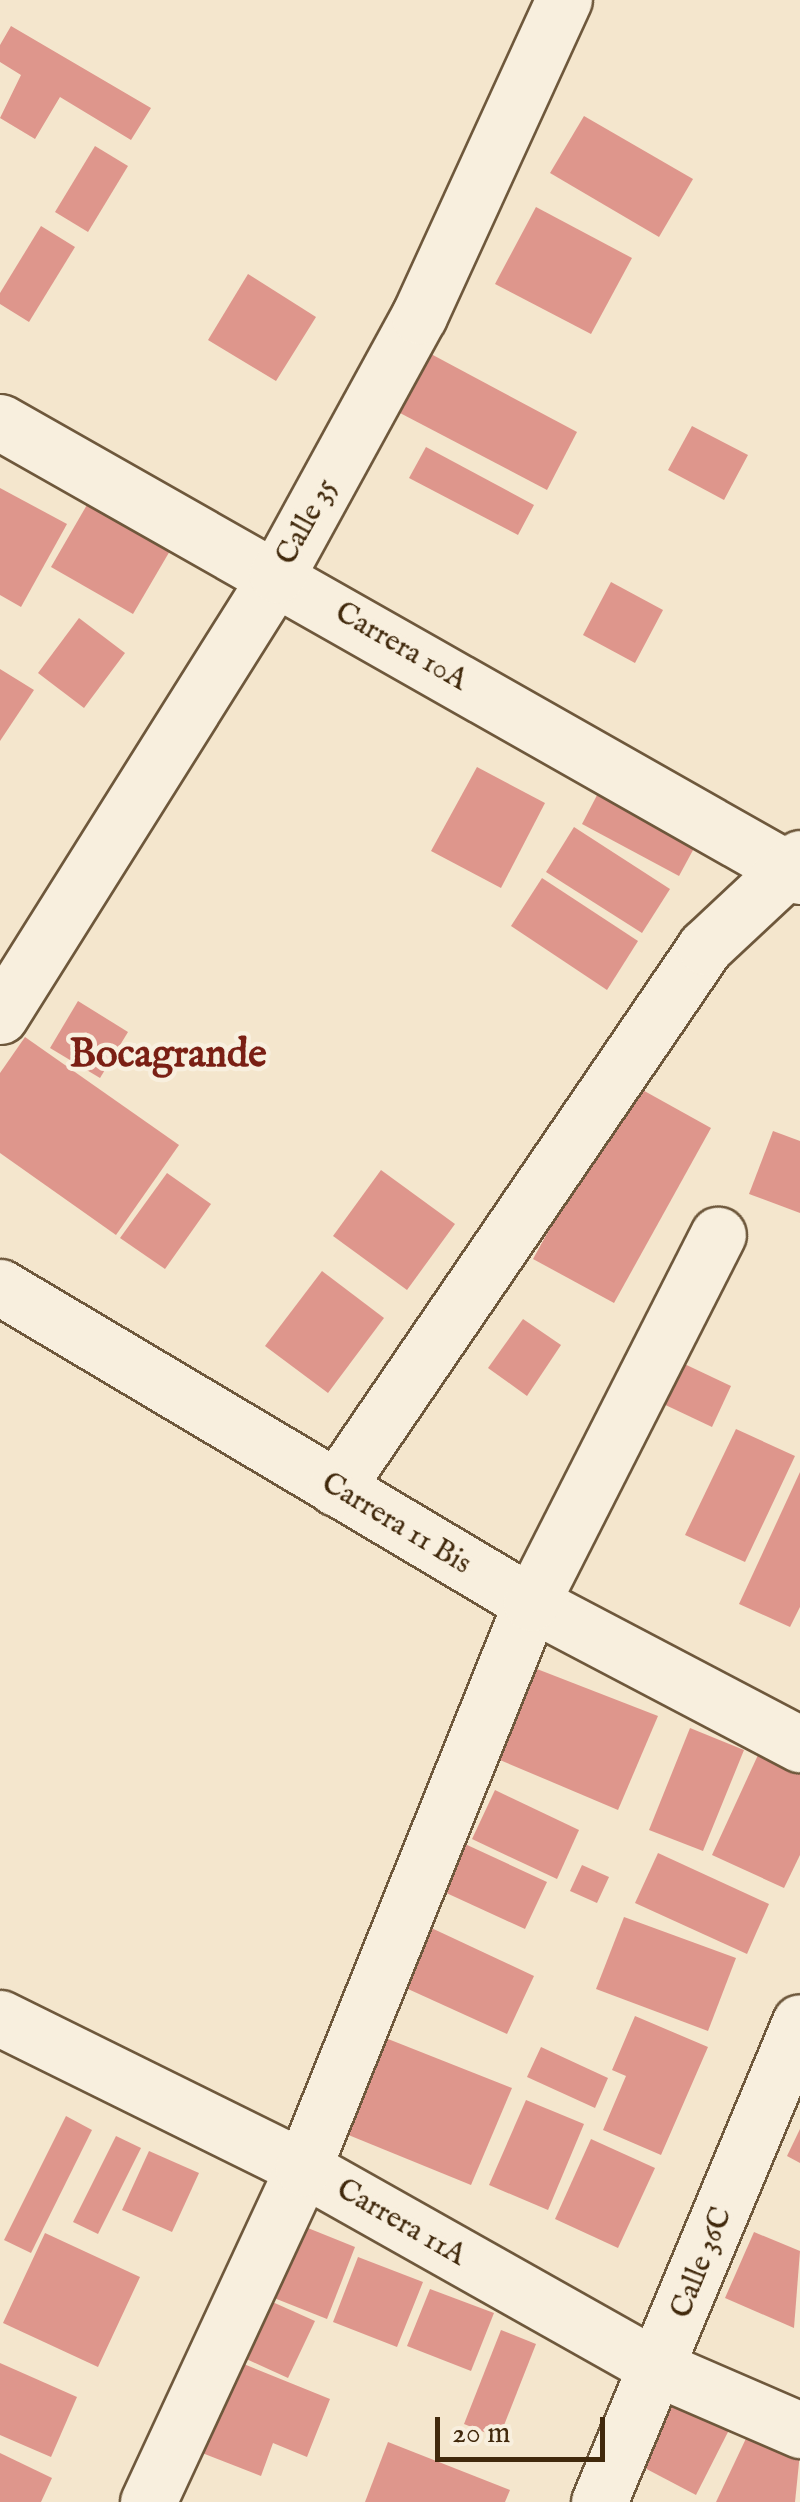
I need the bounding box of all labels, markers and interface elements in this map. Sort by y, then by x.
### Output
street label: Calle 35 [269,473,345,571]
street label: Carrera 10A [328,595,474,699]
district label: Bocagrande [69,1032,267,1080]
street label: Carrera 11 Bis [315,1465,477,1583]
street label: Carrera 11A [330,2172,472,2274]
street label: Calle 36C [664,2202,740,2324]
scale bar [440,2397,610,2459]
text: 20 m [452,2415,511,2453]

